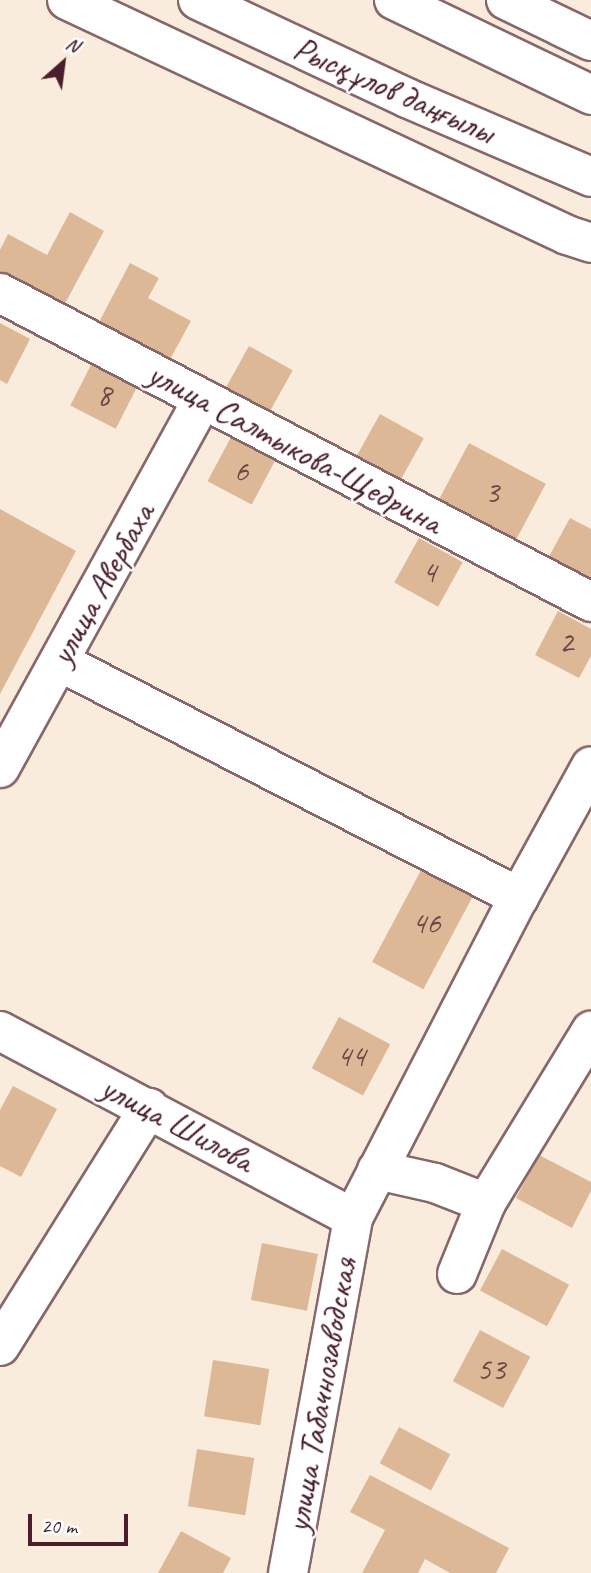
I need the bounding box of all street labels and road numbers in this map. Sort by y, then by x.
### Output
street label: Рысқұлов даңғылы [286,27,502,153]
street label: улица Салтыкова-Щедрина [138,351,452,545]
street label: улица Авербаха [40,496,164,672]
street label: улица Шилова [93,1066,261,1182]
street label: улица Табачнозаводская [276,1254,366,1536]

